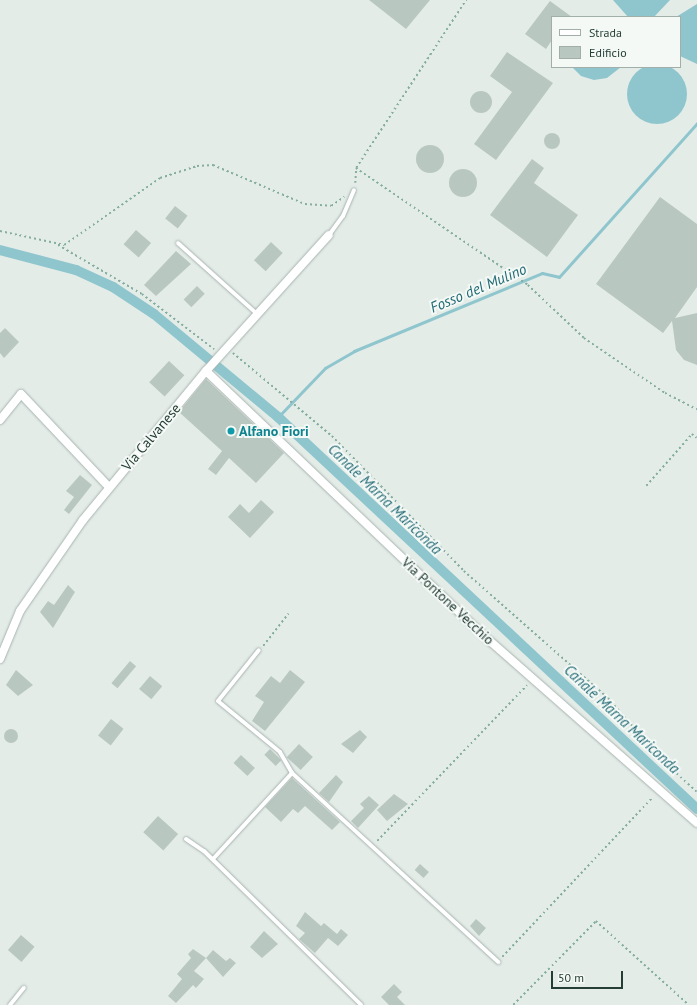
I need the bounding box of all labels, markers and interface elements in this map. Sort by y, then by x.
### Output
legend [551,16,681,68]
text: Strada [589,25,622,40]
text: Edificio [589,45,627,60]
water label: Fosso del Mulino [427,260,529,316]
street label: Via Calvanese [118,400,184,474]
place label: Alfano Fiori [239,423,309,439]
marker: Alfano Fiori [226,426,236,436]
water label: Canale Marna Mariconda [324,440,446,558]
street label: Via Pontone Vecchio [398,554,498,648]
water label: Canale Marna Mariconda [561,661,683,777]
scale bar [553,963,625,989]
text: 50 m [558,970,584,985]

